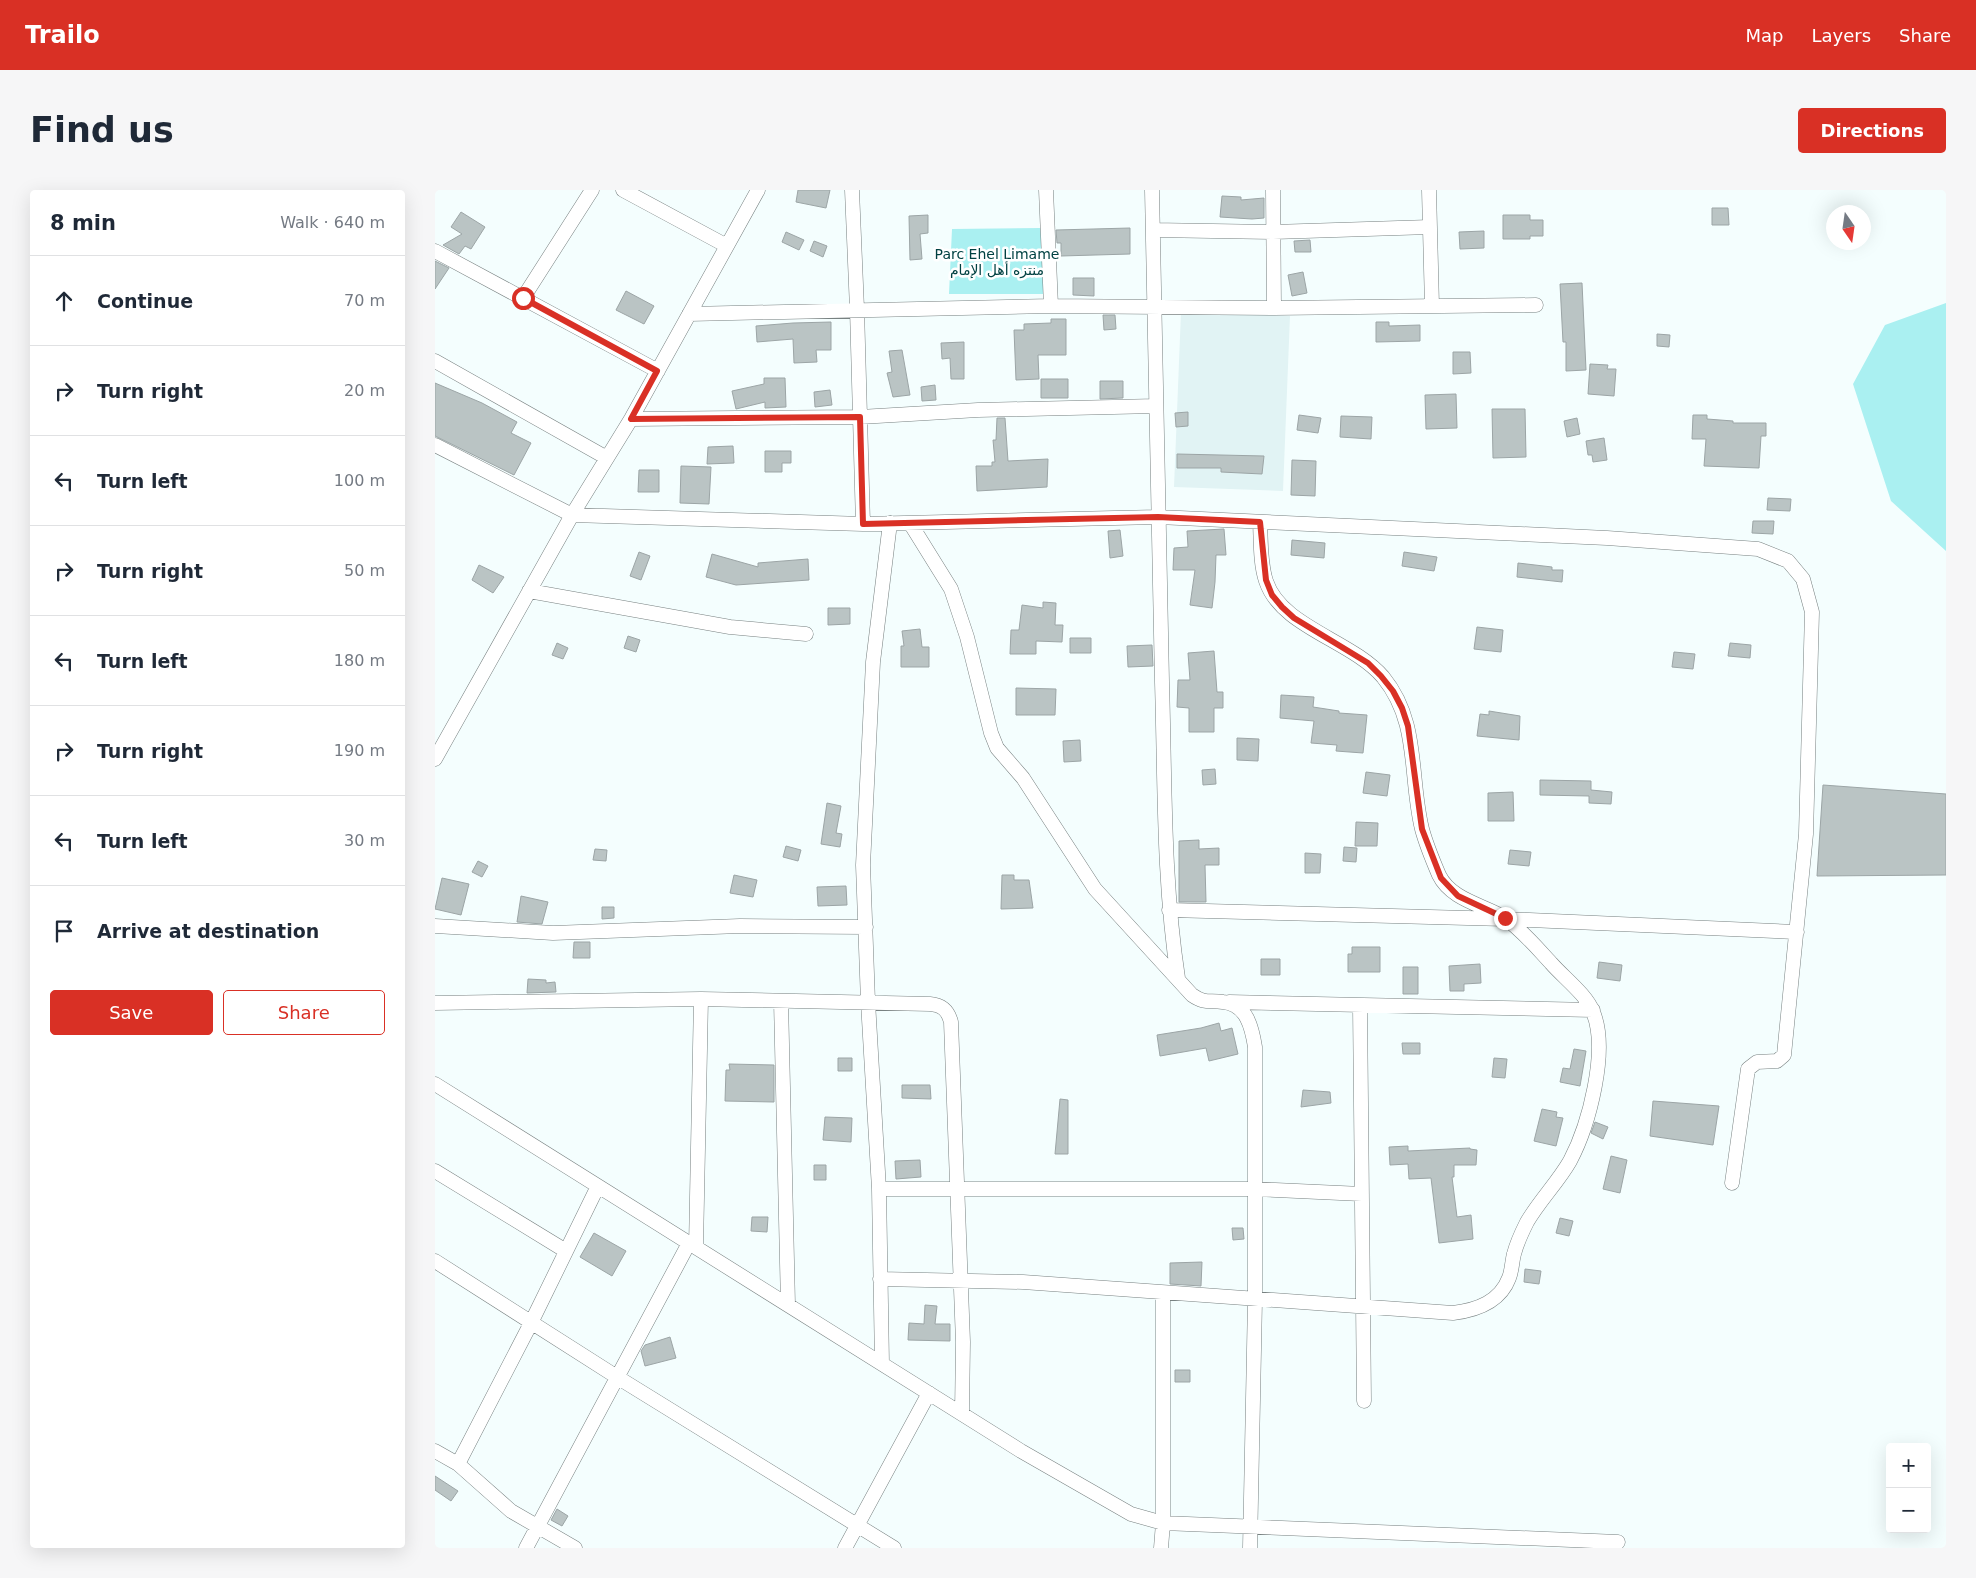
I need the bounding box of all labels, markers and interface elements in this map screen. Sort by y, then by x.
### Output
text: Trailo [25,21,100,49]
text: Map [1745,25,1783,46]
text: Layers [1811,25,1871,46]
text: Share [1899,25,1951,46]
button: Directions [1798,108,1946,153]
text: Find us [30,110,174,150]
north arrow [1826,205,1871,250]
text: 8 min [50,211,116,235]
text: Walk · 640 m [280,213,385,232]
park label: Parc Ehel Limame منتزه أهل الإمام [935,246,1059,279]
icon: ahead [50,287,78,315]
route start [512,287,535,310]
text: Continue [97,290,193,312]
text: 70 m [344,291,385,310]
icon: right [50,377,78,405]
text: Turn right [97,380,203,402]
text: 20 m [344,381,385,400]
icon: left [50,467,78,495]
text: Turn left [97,470,188,492]
text: 100 m [334,471,385,490]
icon: right [50,557,78,585]
text: Turn right [97,560,203,582]
text: 50 m [344,561,385,580]
icon: left [50,647,78,675]
text: Turn left [97,650,188,672]
text: 180 m [334,651,385,670]
icon: right [50,737,78,765]
text: Turn right [97,740,203,762]
text: 190 m [334,741,385,760]
icon: left [50,827,78,855]
text: Turn left [97,830,188,852]
text: 30 m [344,831,385,850]
route end [1494,907,1517,930]
icon: arrive [50,917,78,945]
text: Arrive at destination [97,920,319,942]
button: Save [50,990,213,1035]
button: Share [223,990,385,1035]
map controls [1886,1443,1931,1533]
button: + [1886,1443,1931,1488]
button: − [1886,1488,1931,1533]

